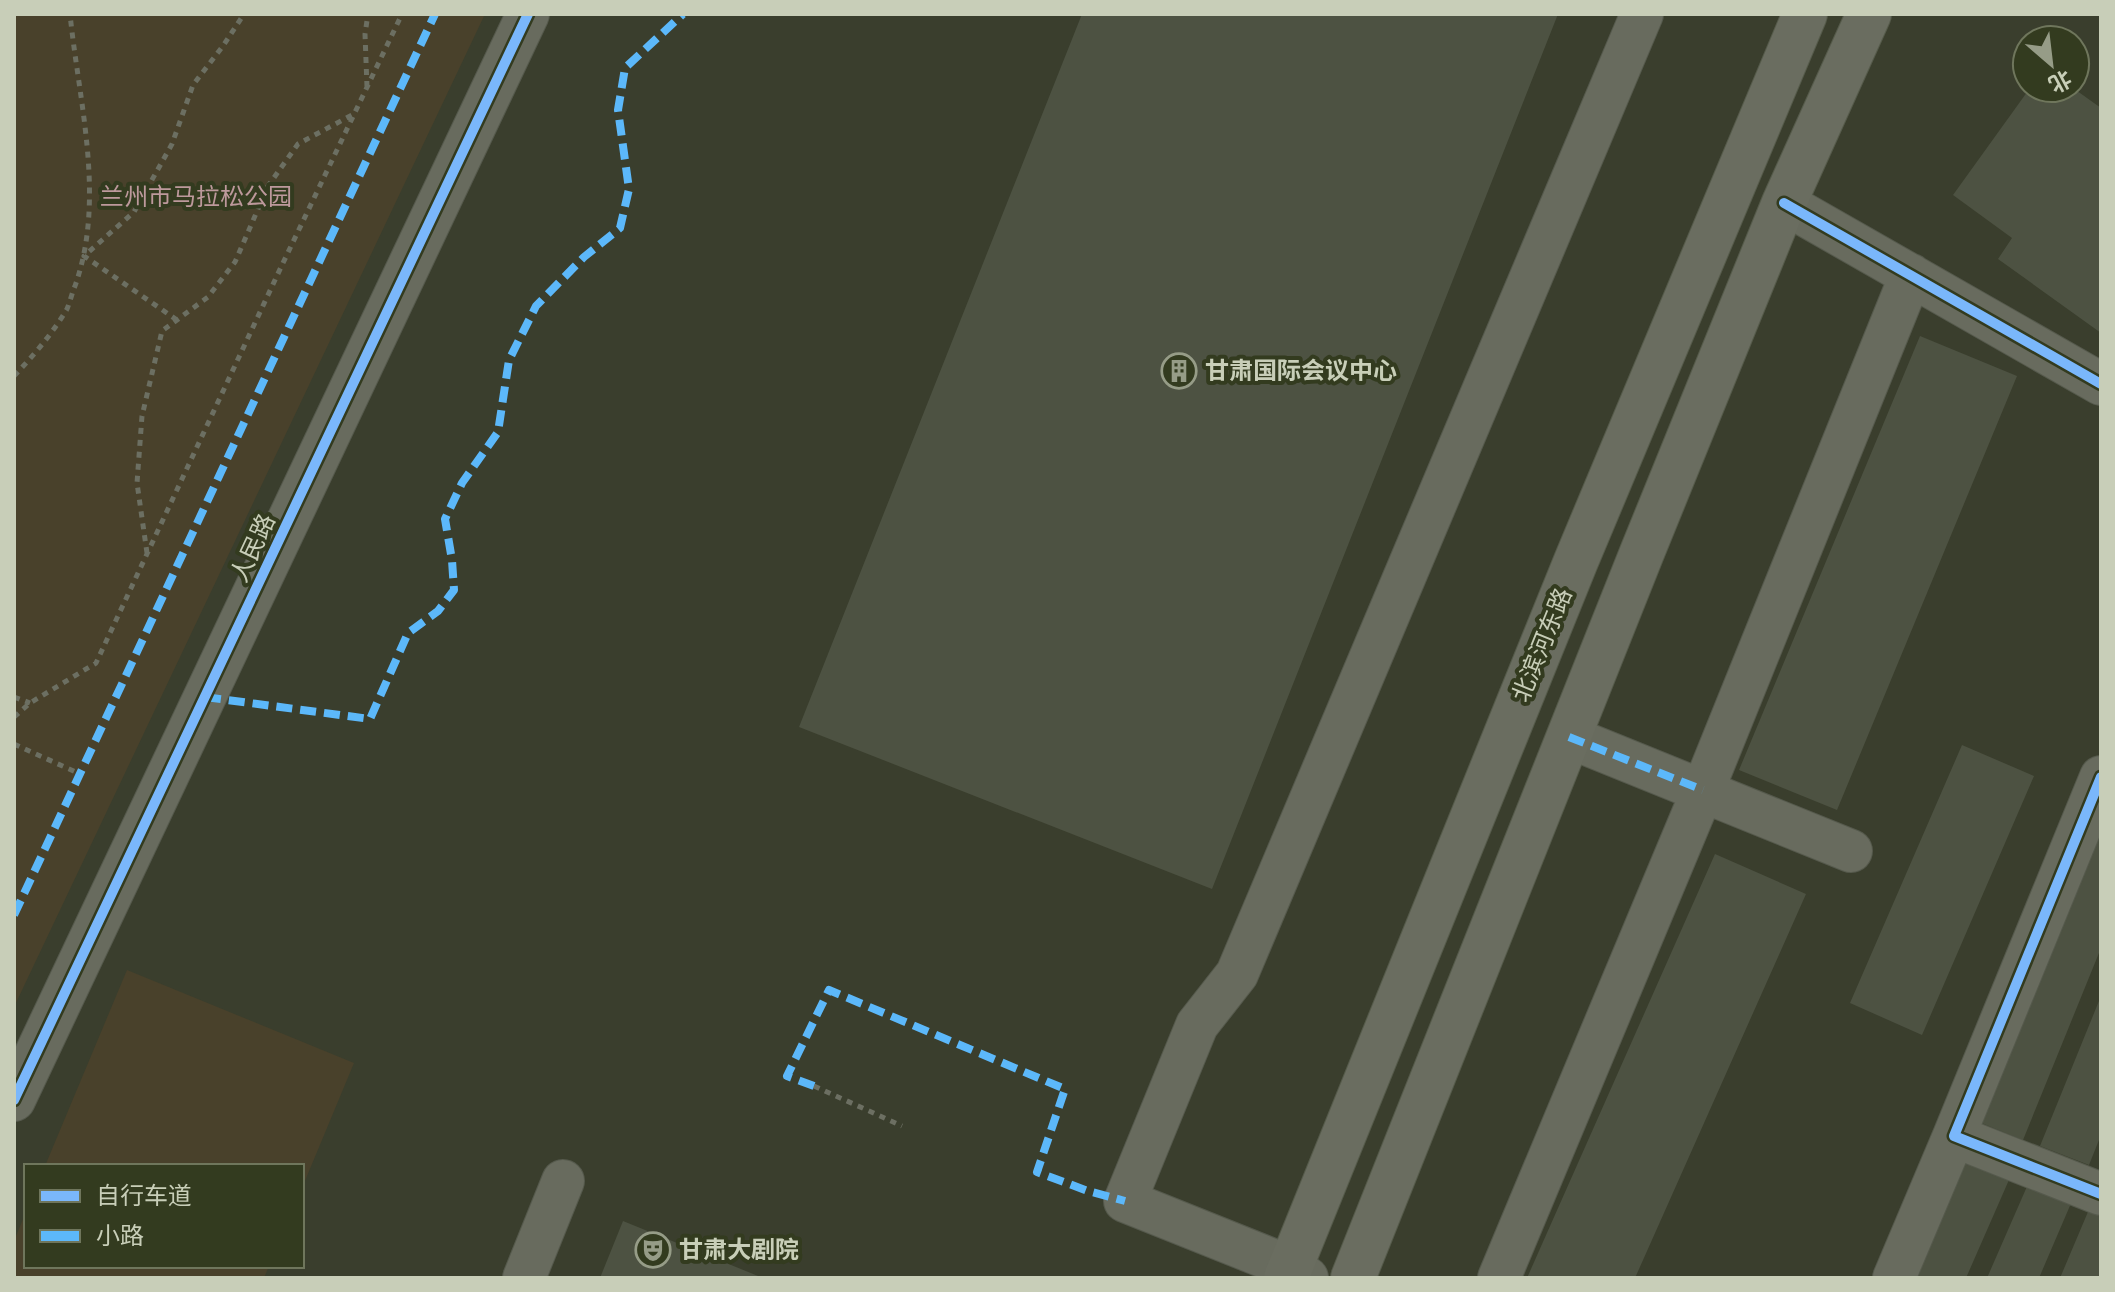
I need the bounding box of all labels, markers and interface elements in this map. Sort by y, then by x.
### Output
north arrow [2011,24,2091,104]
text: 北 [2043,62,2077,100]
park label: 兰州市马拉松公园 [100,180,292,213]
building icon: 甘肃国际会议中心 [1160,352,1198,390]
place label: 甘肃国际会议中心 [1205,354,1397,387]
street label: 人民路 [222,508,283,587]
street label: 北滨河东路 [1504,583,1579,707]
legend [24,1164,304,1268]
text: 自行车道 [96,1179,192,1212]
text: 小路 [96,1219,144,1252]
theatre icon: 甘肃大剧院 [634,1231,672,1269]
place label: 甘肃大剧院 [679,1233,799,1266]

